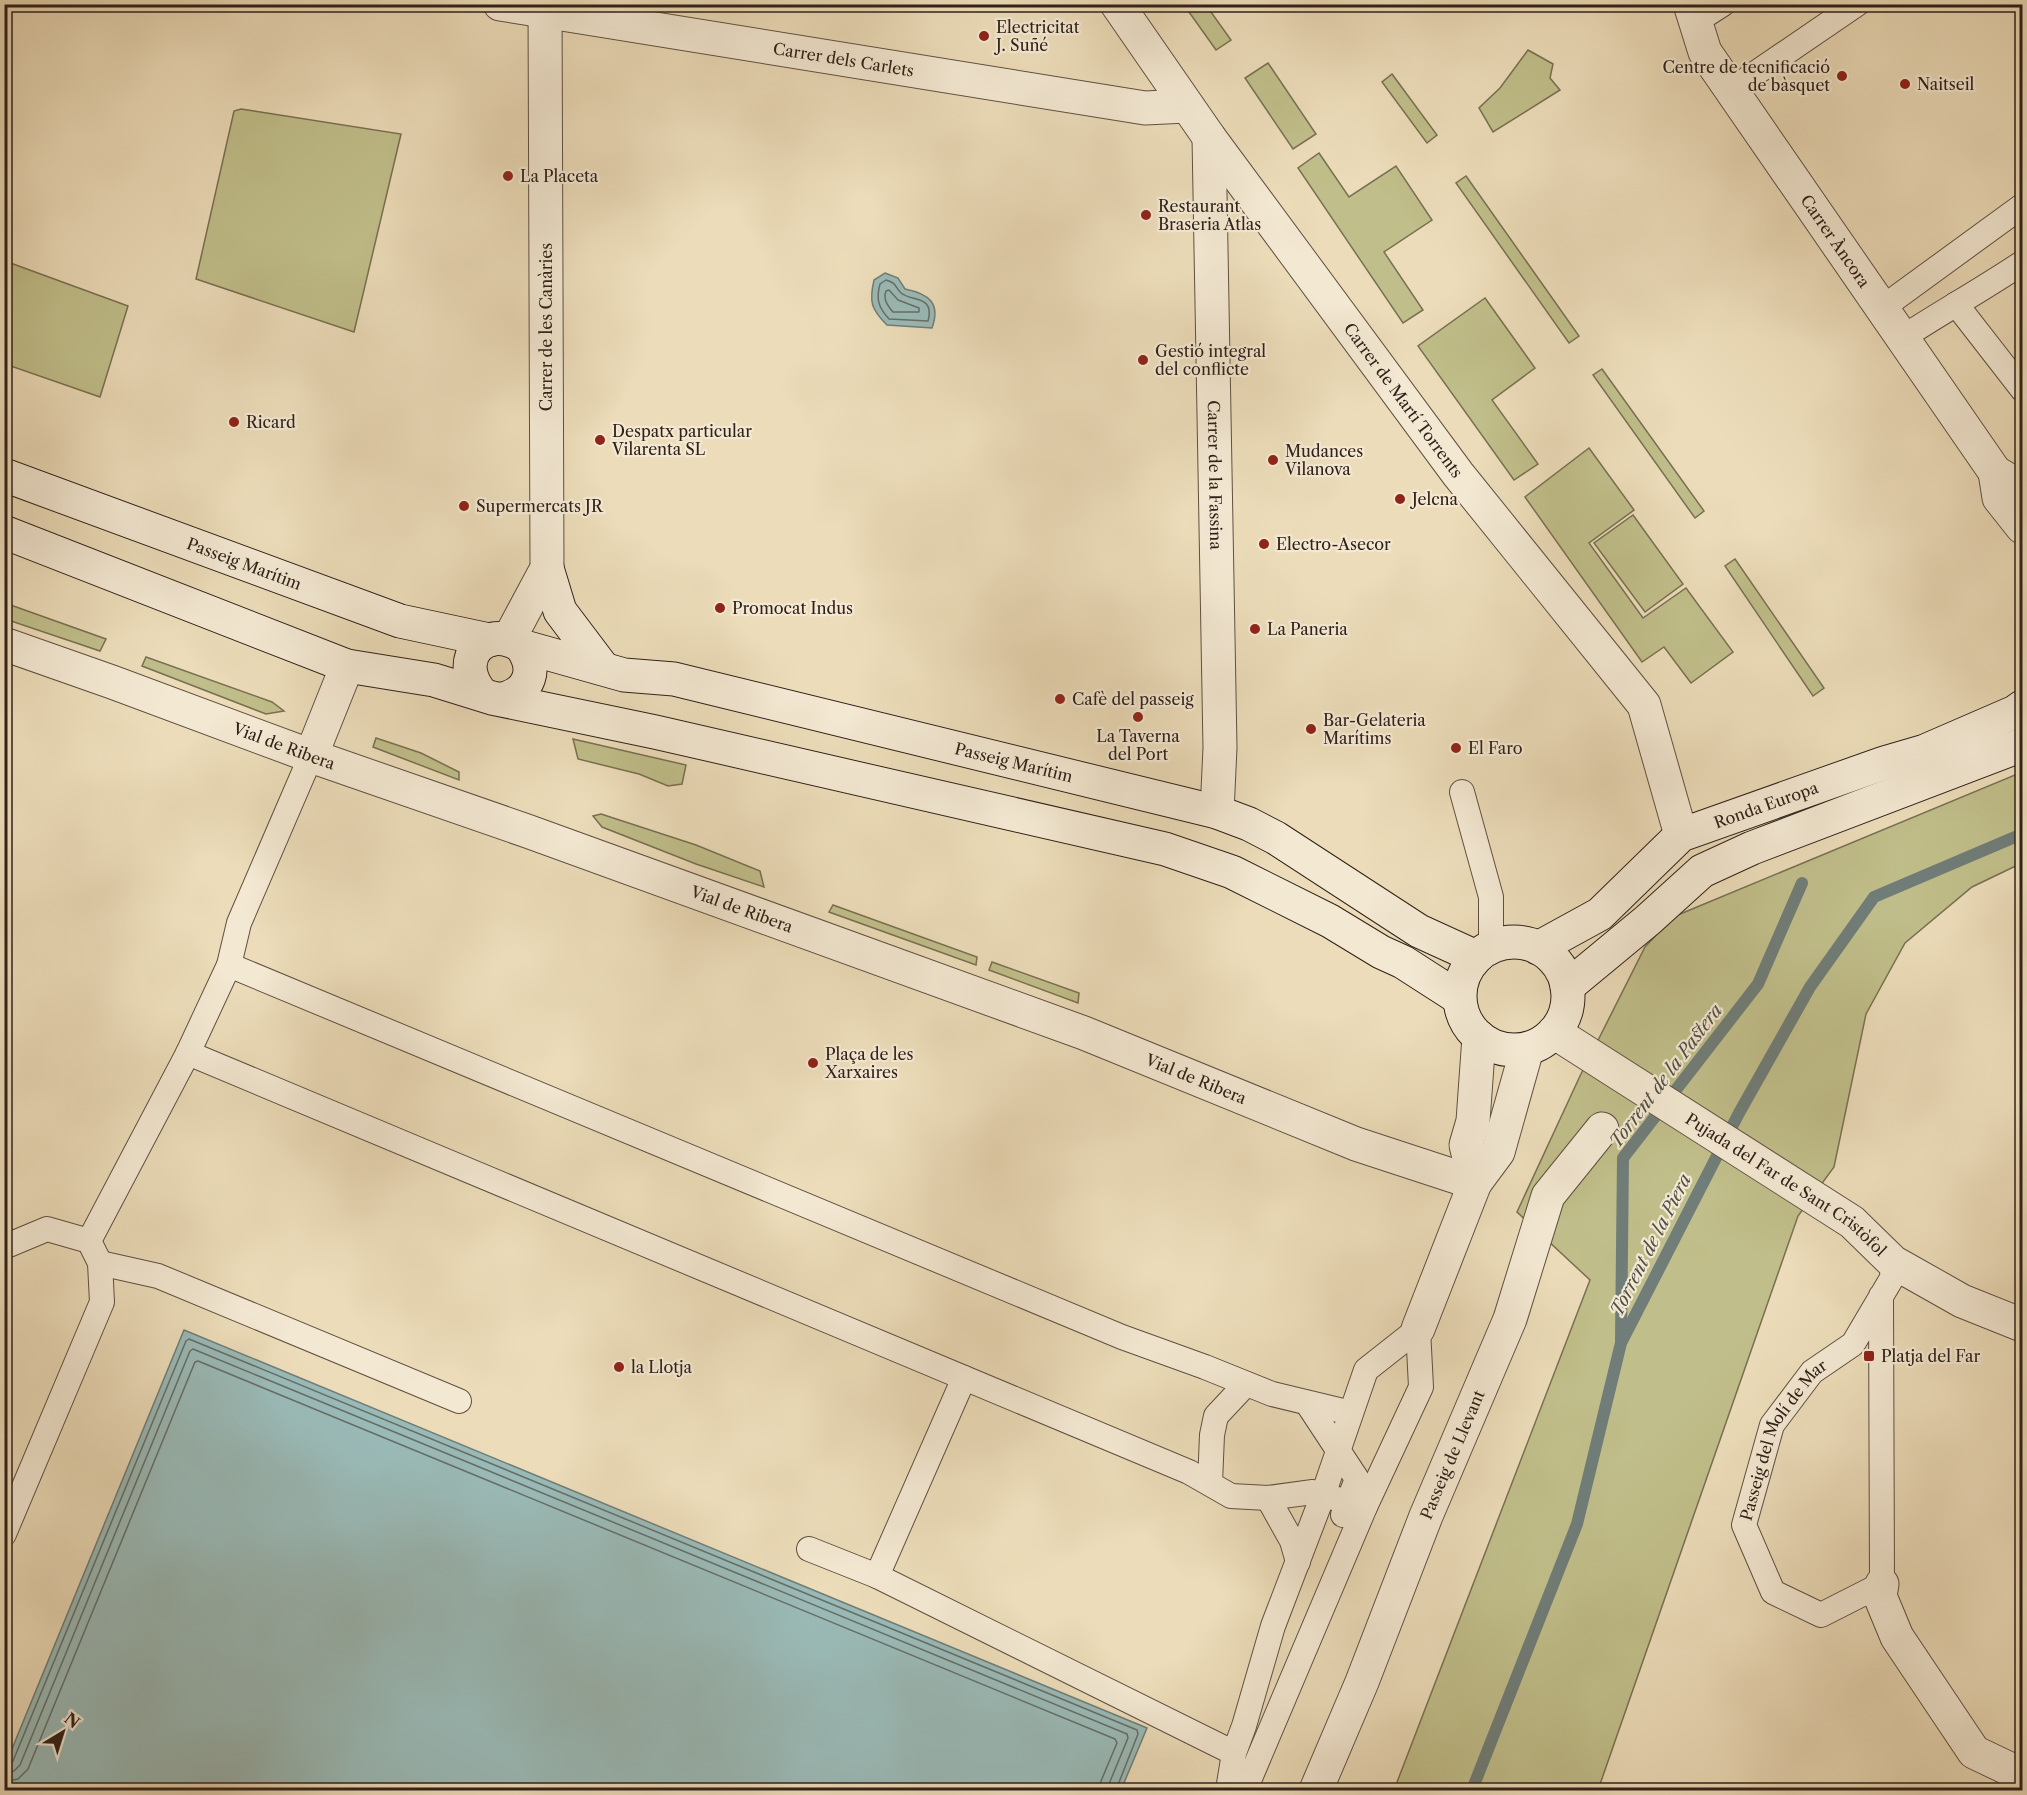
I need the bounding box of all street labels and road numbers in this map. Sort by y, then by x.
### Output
street label: Carrer dels Carlets [772,38,915,81]
street label: Carrer Àncora [1797,191,1875,292]
street label: Carrer de les Canàries [536,243,556,411]
street label: Carrer de Martí Torrents [1340,319,1467,482]
street label: Carrer de la Fassina [1204,400,1226,550]
street label: Passeig Marítim [184,533,304,594]
street label: Vial de Ribera [229,718,338,774]
street label: Passeig Marítim [953,738,1075,786]
street label: Ronda Europa [1711,777,1821,833]
street label: Vial de Ribera [687,881,796,937]
street label: Vial de Ribera [1142,1049,1250,1108]
street label: Pujada del Far de Sant Cristòfol [1682,1109,1891,1260]
street label: Passeig del Molí de Mar [1736,1355,1831,1523]
street label: Passeig de Llevant [1416,1387,1489,1522]

